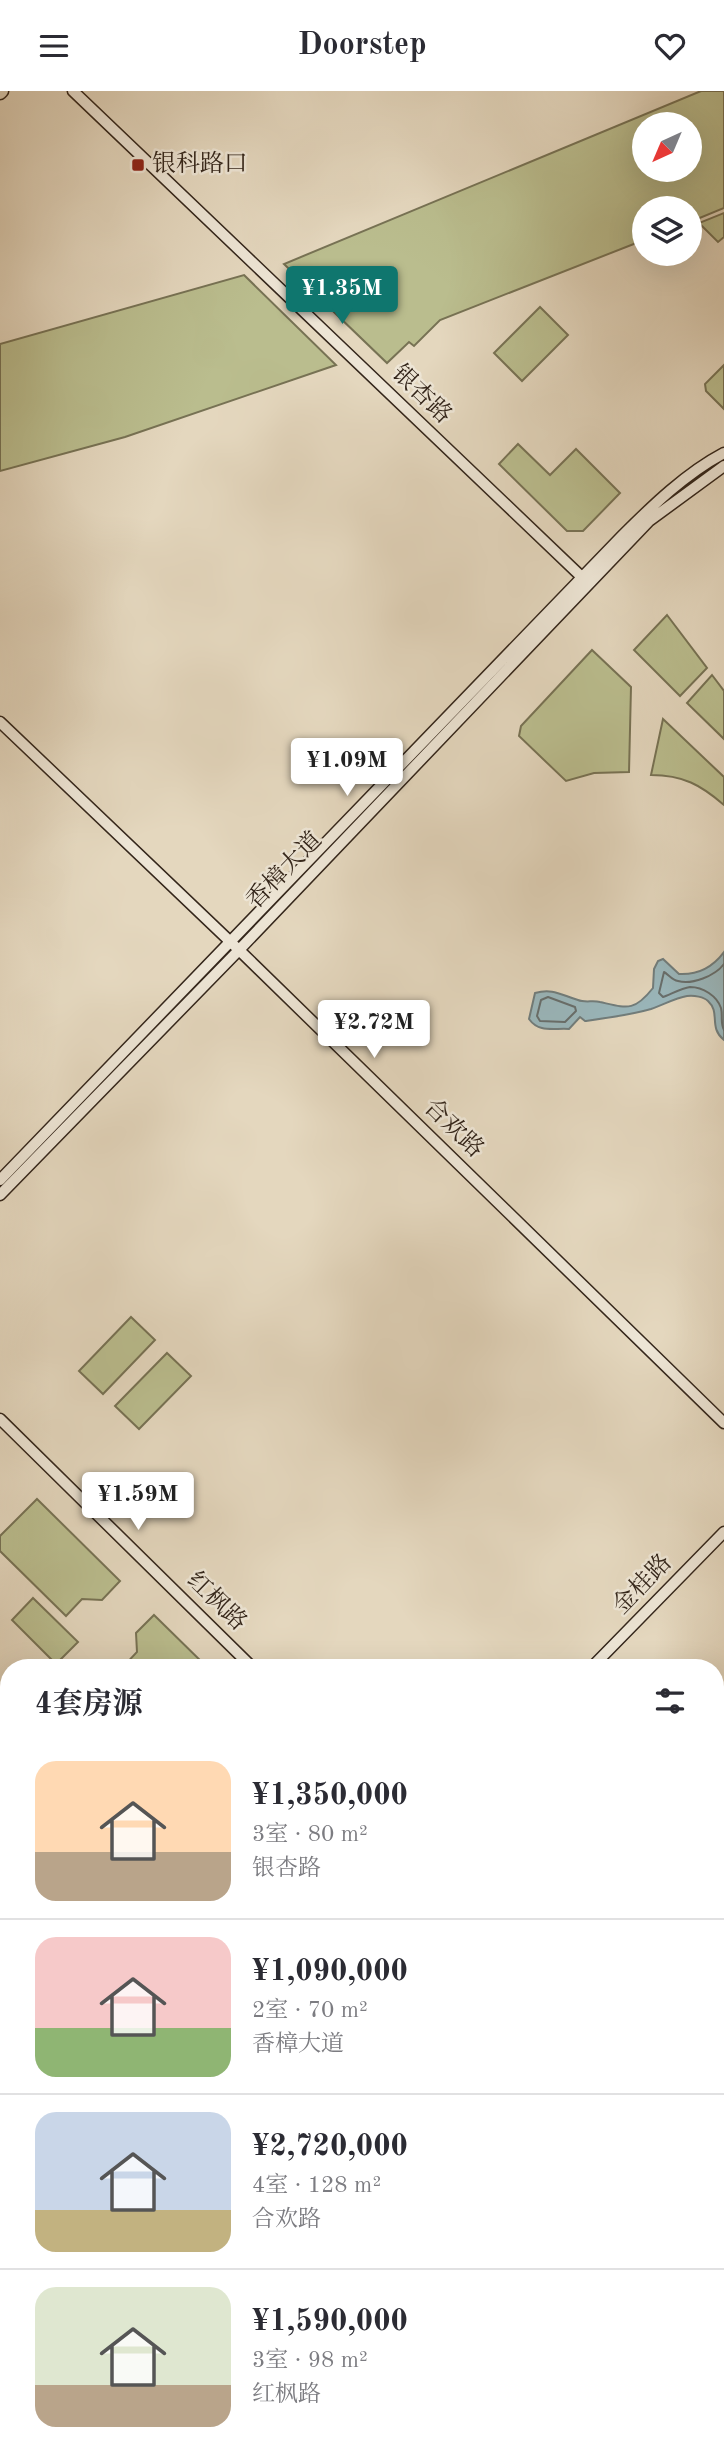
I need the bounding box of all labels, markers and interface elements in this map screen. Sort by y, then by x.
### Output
icon: menu [35,27,73,65]
icon: heart [651,27,689,65]
text: Doorstep [297,30,427,62]
north arrow [632,112,702,182]
map controls [632,112,702,266]
place label: 银科路口 [152,150,248,177]
marker: 银科路口 [130,157,146,173]
button: layers [632,196,702,266]
pin: ¥1.35M [285,267,399,326]
text: ¥1.35M [302,277,382,300]
street label: 银杏路 [387,359,457,429]
pin: ¥1.09M [290,739,404,798]
text: ¥1.09M [307,749,387,772]
street label: 香樟大道 [241,826,327,914]
pin: ¥2.72M [317,1000,431,1060]
text: ¥2.72M [334,1011,414,1034]
street label: 合欢路 [419,1093,489,1163]
pin: ¥1.59M [81,1473,195,1532]
text: ¥1.59M [98,1483,178,1506]
street label: 金桂路 [607,1549,677,1619]
street label: 红枫路 [182,1566,252,1636]
icon: filters [651,1682,689,1720]
text: 4套房源 [35,1690,142,1720]
text: ¥1,350,000 [252,1781,408,1811]
icon: home [91,1789,175,1873]
text: 3室 · 80 m² [252,1823,368,1846]
text: 银杏路 [252,1857,321,1880]
text: ¥1,090,000 [252,1957,408,1987]
icon: home [91,1965,175,2049]
text: 2室 · 70 m² [252,1999,368,2022]
text: 香樟大道 [252,2033,344,2056]
text: ¥2,720,000 [252,2132,408,2162]
icon: home [91,2140,175,2224]
text: 4室 · 128 m² [252,2174,381,2197]
text: 合欢路 [252,2208,321,2231]
text: ¥1,590,000 [252,2307,408,2337]
icon: home [91,2315,175,2399]
text: 3室 · 98 m² [252,2349,368,2372]
text: 红枫路 [252,2383,321,2406]

